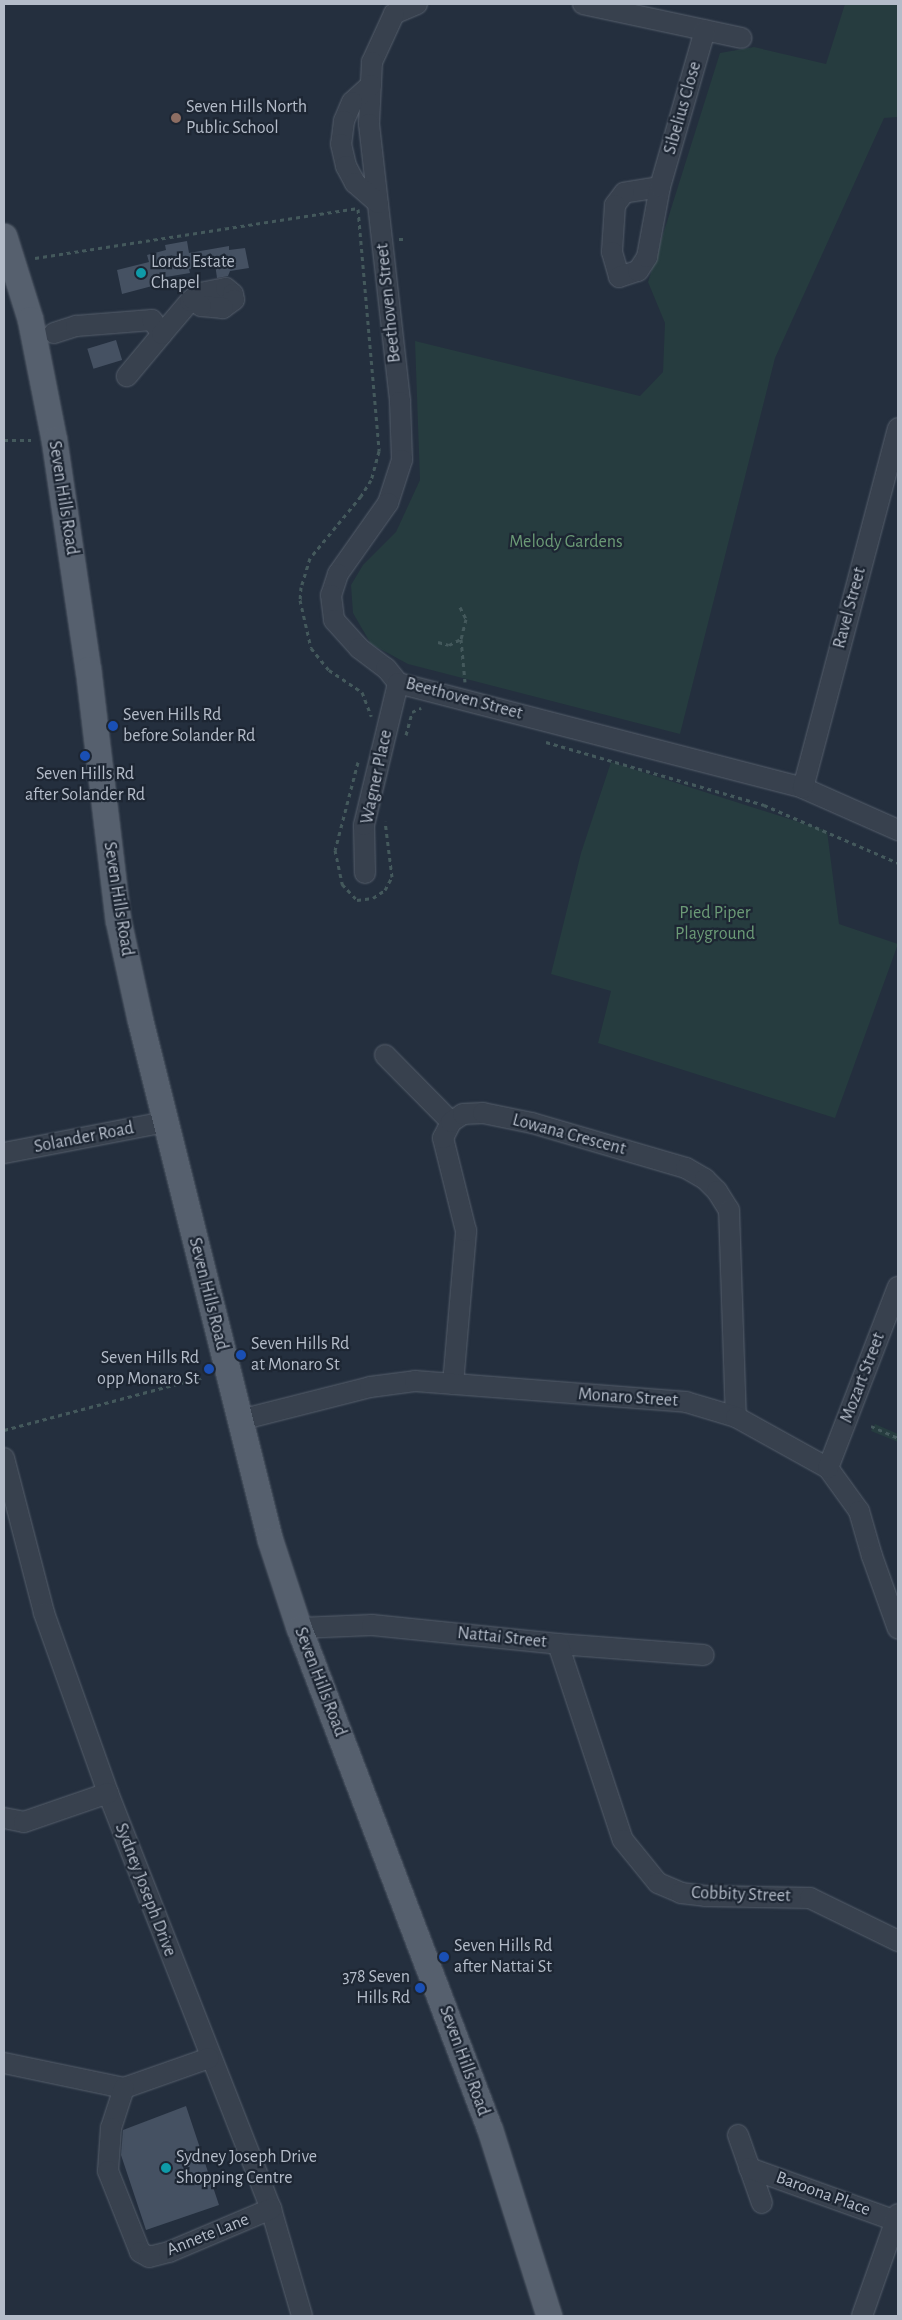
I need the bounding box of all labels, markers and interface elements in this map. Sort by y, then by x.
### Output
street label: Sibelius Close [659,59,707,157]
place label: Seven Hills North Public School [186,97,307,140]
marker: Seven Hills North Public School [170,112,182,124]
street label: Beethoven Street [372,242,406,364]
place label: Lords Estate Chapel [151,252,235,294]
marker: Lords Estate Chapel [135,267,147,279]
street label: Seven Hills Road [43,439,83,557]
park label: Melody Gardens [509,531,623,553]
street label: Ravel Street [829,565,871,651]
street label: Beethoven Street [403,673,525,725]
place label: Seven Hills Rd before Solander Rd [123,705,255,748]
marker: Seven Hills Rd before Solander Rd [107,720,119,732]
street label: Wagner Place [356,728,398,826]
marker: Seven Hills Rd after Solander Rd [79,750,91,762]
place label: Seven Hills Rd after Solander Rd [25,764,145,806]
street label: Seven Hills Road [98,840,138,958]
park label: Pied Piper Playground [675,903,755,946]
street label: Lowana Crescent [510,1110,628,1160]
street label: Solander Road [32,1118,136,1158]
street label: Seven Hills Road [184,1235,232,1353]
street label: Mozart Street [836,1330,890,1426]
place label: Seven Hills Rd at Monaro St [251,1334,349,1376]
place label: Seven Hills Rd opp Monaro St [97,1348,199,1390]
marker: Seven Hills Rd at Monaro St [235,1349,247,1361]
marker: Seven Hills Rd opp Monaro St [203,1363,215,1375]
street label: Monaro Street [577,1384,679,1412]
street label: Nattai Street [456,1623,548,1653]
street label: Seven Hills Road [289,1624,351,1740]
street label: Sydney Joseph Drive [110,1820,180,1960]
street label: Cobbity Street [691,1882,791,1908]
place label: Seven Hills Rd after Nattai St [454,1936,552,1978]
marker: Seven Hills Rd after Nattai St [438,1951,450,1963]
place label: 378 Seven Hills Rd [342,1967,410,2010]
marker: 378 Seven Hills Rd [414,1982,426,1994]
street label: Seven Hills Road [434,2003,494,2119]
place label: Sydney Joseph Drive Shopping Centre [176,2147,317,2190]
marker: Sydney Joseph Drive Shopping Centre [160,2162,172,2174]
street label: Baroona Place [773,2167,873,2221]
street label: Annete Lane [164,2209,252,2261]

